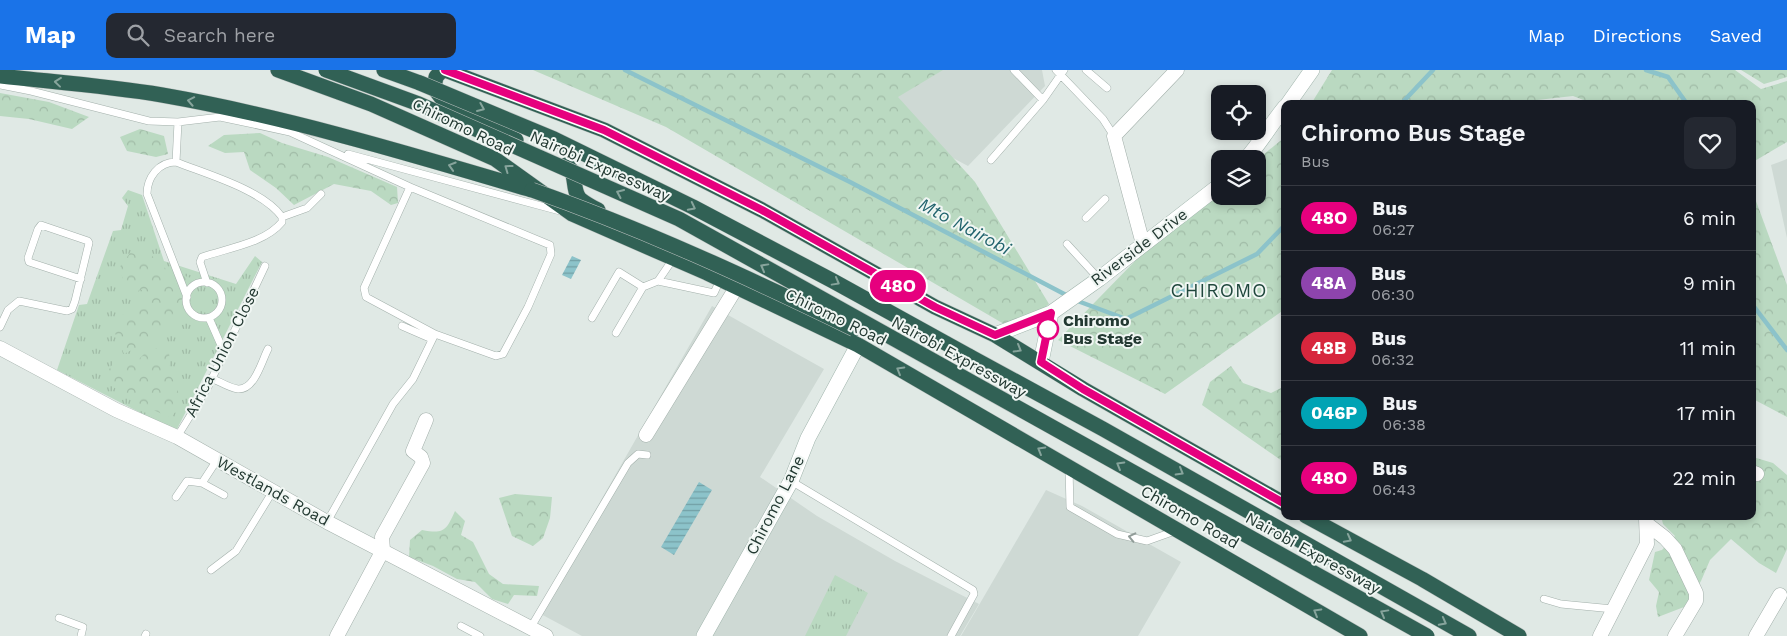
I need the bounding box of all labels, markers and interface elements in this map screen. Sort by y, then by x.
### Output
search box [106,13,456,58]
text: Map [25,21,76,49]
icon: search [124,21,152,49]
text: Search here [164,24,275,47]
text: Map [1528,25,1565,46]
text: Directions [1593,25,1682,46]
text: Saved [1710,25,1762,46]
one-way arrow [54,77,62,88]
map controls [1211,85,1266,205]
button: locate [1211,85,1266,140]
street label: Chiromo Road [409,94,517,160]
one-way arrow [187,97,196,107]
one-way arrow [476,102,485,113]
button: heart [1684,117,1736,169]
text: Chiromo Bus Stage [1301,119,1526,147]
street label: Nairobi Expressway [527,127,674,206]
button: layers [1211,150,1266,205]
text: Bus [1301,152,1330,171]
one-way arrow [448,162,456,172]
one-way arrow [504,165,514,174]
one-way arrow [616,189,625,200]
water label: Mto Nairobi [916,193,1016,260]
text: Bus [1372,197,1407,220]
one-way arrow [687,201,696,211]
street label: Riverside Drive [1087,205,1191,289]
text: 48O [1311,207,1347,228]
text: 6 min [1683,207,1736,230]
text: 06:27 [1372,220,1415,239]
text: Bus [1371,262,1406,285]
one-way arrow [760,264,769,274]
line badge: 48O [869,270,927,302]
text: 48A [1311,272,1346,293]
text: 9 min [1683,272,1736,295]
text: 48O [880,275,916,296]
one-way arrow [831,276,840,286]
district label: CHIROMO [1171,279,1267,302]
street label: Africa Union Close [181,284,263,420]
street label: Chiromo Road [782,284,890,350]
text: 06:30 [1371,285,1415,304]
place label: Chiromo Bus Stage [1063,311,1142,348]
street label: Nairobi Expressway [888,312,1030,402]
marker: Chiromo Bus Stage [1037,318,1059,340]
text: Bus [1371,327,1406,350]
text: 48B [1311,337,1346,358]
text: 11 min [1680,337,1736,360]
one-way arrow [1012,342,1021,352]
text: 06:32 [1371,350,1414,369]
one-way arrow [897,366,906,376]
text: Bus [1382,392,1417,415]
text: 046P [1311,402,1357,423]
text: 17 min [1677,402,1736,425]
text: 06:38 [1382,415,1426,434]
one-way arrow [1038,447,1047,457]
street label: Westlands Road [213,452,333,530]
street label: Chiromo Lane [742,452,808,558]
text: Bus [1372,457,1407,480]
one-way arrow [1117,461,1126,471]
one-way arrow [1175,466,1184,476]
text: 48O [1311,467,1347,488]
text: 22 min [1672,467,1736,490]
text: 06:43 [1372,480,1416,499]
street label: Chiromo Road [1137,481,1243,553]
street label: Nairobi Expressway [1242,508,1384,598]
one-way arrow [1127,532,1136,543]
one-way arrow [1343,533,1352,543]
one-way arrow [1314,608,1323,618]
one-way arrow [1381,609,1390,619]
one-way arrow [1438,616,1447,626]

